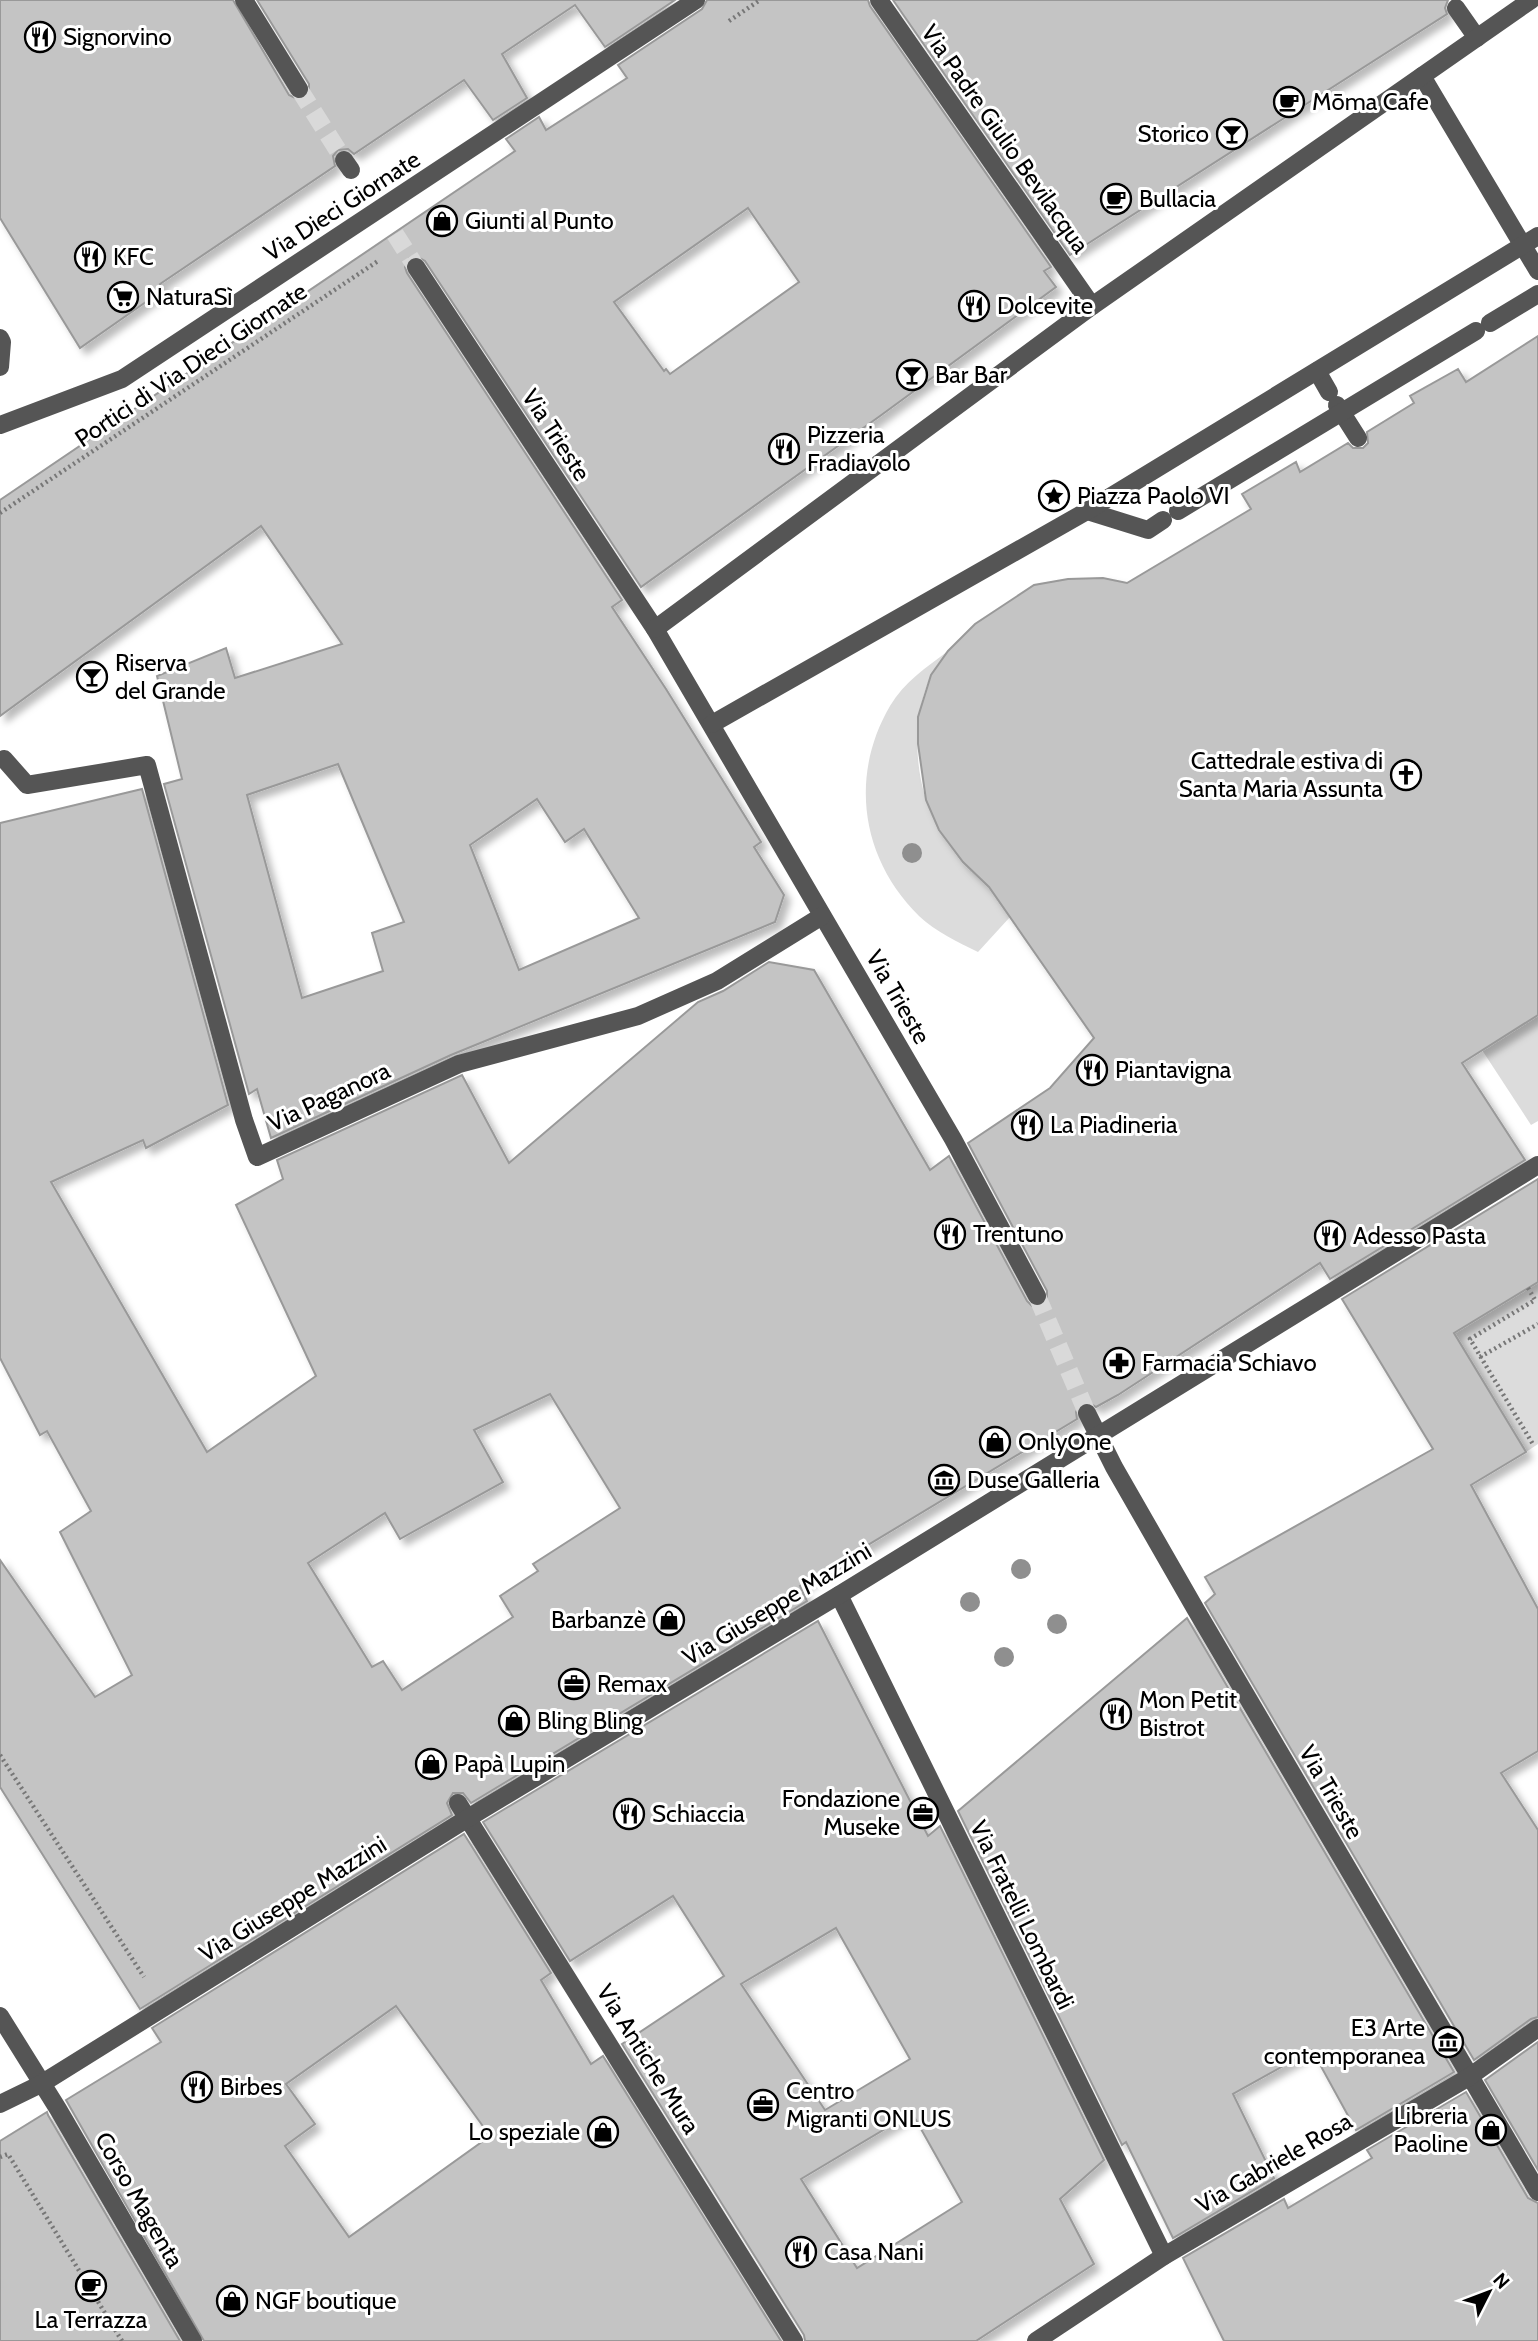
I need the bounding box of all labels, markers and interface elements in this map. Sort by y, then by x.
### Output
street label: Via Padre Giulio Bevilacqua [915,19,1096,259]
restaurant icon: Signorvino [23,20,57,54]
place label: Signorvino [63,22,172,51]
cafe icon: Mōma Cafe [1272,85,1306,119]
place label: Mōma Cafe [1312,87,1429,116]
bar icon: Storico [1215,117,1249,151]
place label: Storico [1138,119,1209,148]
street label: Via Dieci Giornate [258,144,425,267]
cafe icon: Bullacia [1099,182,1133,216]
place label: Bullacia [1139,184,1217,213]
shop icon: Giunti al Punto [425,204,459,238]
place label: Giunti al Punto [465,206,614,235]
restaurant icon: KFC [73,240,107,274]
place label: KFC [113,242,154,271]
street label: Portici di Via Dieci Giornate [69,276,312,453]
supermarket icon: NaturaSì [106,280,140,314]
place label: NaturaSì [146,282,232,311]
restaurant icon: Dolcevite [957,289,991,323]
place label: Dolcevite [997,291,1093,320]
bar icon: Bar Bar [895,358,929,392]
place label: Bar Bar [935,360,1008,389]
street label: Via Trieste [516,383,597,486]
place label: Pizzeria Fradiavolo [807,420,910,477]
restaurant icon: Pizzeria Fradiavolo [767,432,801,466]
place icon: Piazza Paolo VI [1037,479,1071,513]
place label: Piazza Paolo VI [1077,481,1230,510]
place label: Riserva del Grande [115,648,226,705]
bar icon: Riserva del Grande [75,660,109,694]
place label: Cattedrale estiva di Santa Maria Assunta [1179,746,1383,803]
church icon: Cattedrale estiva di Santa Maria Assunta [1389,758,1423,792]
street label: Via Trieste [860,945,937,1049]
restaurant icon: Piantavigna [1075,1053,1109,1087]
street label: Via Paganora [263,1055,395,1138]
place label: Piantavigna [1115,1055,1232,1084]
restaurant icon: La Piadineria [1010,1108,1044,1142]
place label: La Piadineria [1050,1110,1178,1139]
restaurant icon: Trentuno [933,1217,967,1251]
place label: Trentuno [973,1219,1064,1248]
restaurant icon: Adesso Pasta [1313,1219,1347,1253]
place label: Adesso Pasta [1353,1221,1487,1250]
pharmacy icon: Farmacia Schiavo [1102,1346,1136,1380]
place label: Farmacia Schiavo [1142,1348,1317,1377]
shop icon: OnlyOne [978,1425,1012,1459]
place label: OnlyOne [1018,1427,1111,1456]
museum icon: Duse Galleria [927,1463,961,1497]
place label: Duse Galleria [967,1465,1100,1494]
street label: Via Giuseppe Mazzini [677,1536,876,1671]
shop icon: Barbanzè [652,1603,686,1637]
place label: Barbanzè [551,1605,646,1634]
office icon: Remax [557,1667,591,1701]
place label: Remax [597,1669,668,1698]
place label: Mon Petit Bistrot [1139,1685,1237,1742]
restaurant icon: Mon Petit Bistrot [1099,1697,1133,1731]
shop icon: Bling Bling [497,1704,531,1738]
place label: Bling Bling [537,1706,644,1735]
street label: Via Trieste [1293,1740,1370,1844]
shop icon: Papà Lupin [414,1747,448,1781]
place label: Papà Lupin [454,1749,566,1778]
place label: Fondazione Museke [782,1784,900,1841]
office icon: Fondazione Museke [906,1796,940,1830]
restaurant icon: Schiaccia [612,1797,646,1831]
place label: Schiaccia [652,1799,745,1828]
street label: Via Fratelli Lombardi [964,1816,1081,2014]
street label: Via Giuseppe Mazzini [194,1829,392,1968]
street label: Via Antiche Mura [591,1978,706,2139]
place label: E3 Arte contemporanea [1264,2013,1425,2070]
museum icon: E3 Arte contemporanea [1431,2025,1465,2059]
restaurant icon: Birbes [180,2070,214,2104]
place label: Birbes [220,2072,282,2101]
place label: Centro Migranti ONLUS [786,2076,951,2133]
office icon: Centro Migranti ONLUS [746,2088,780,2122]
place label: Libreria Paoline [1393,2101,1468,2158]
street label: Via Gabriele Rosa [1190,2106,1357,2219]
shop icon: Libreria Paoline [1474,2113,1508,2147]
shop icon: Lo speziale [586,2115,620,2149]
place label: Lo speziale [468,2117,580,2146]
street label: Corso Magenta [89,2127,190,2273]
restaurant icon: Casa Nani [784,2235,818,2269]
place label: Casa Nani [824,2237,924,2266]
north arrow [1454,2257,1524,2327]
text: N [1488,2268,1514,2294]
cafe icon: La Terrazza [74,2269,108,2303]
shop icon: NGF boutique [215,2284,249,2318]
place label: NGF boutique [255,2286,396,2315]
place label: La Terrazza [35,2305,148,2334]

